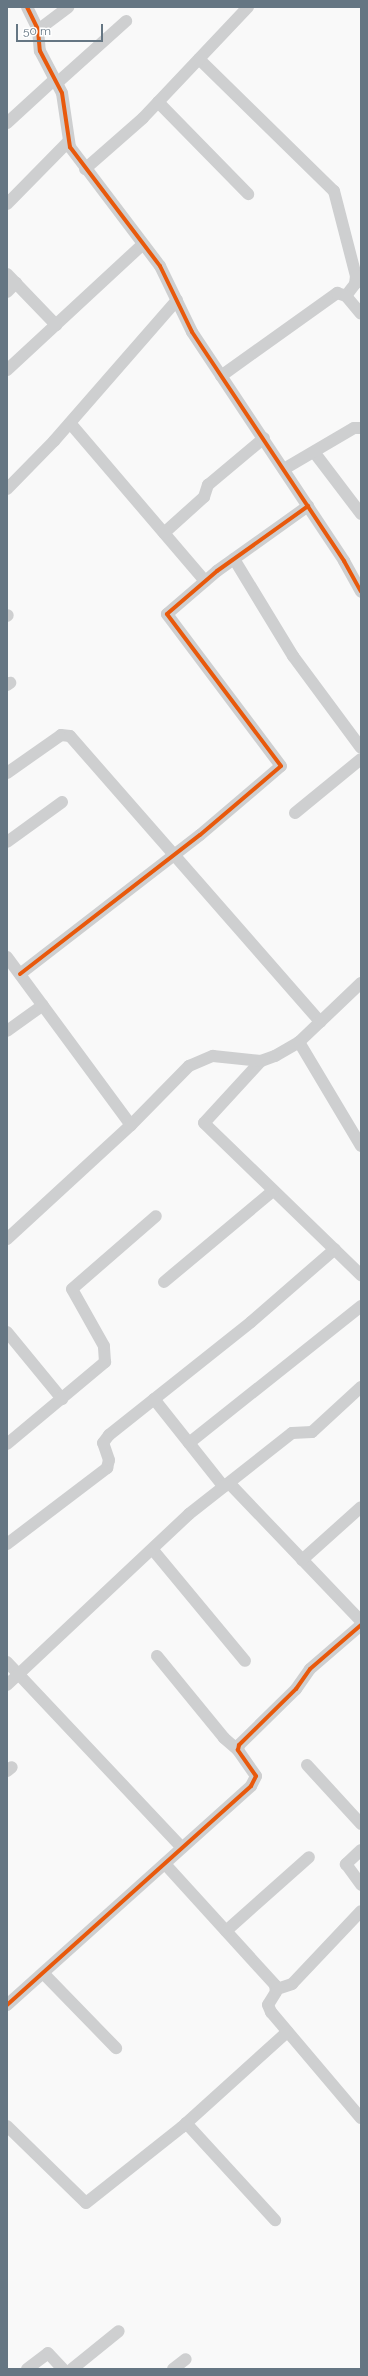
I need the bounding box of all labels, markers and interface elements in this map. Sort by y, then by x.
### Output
scale bar [18,16,105,42]
text: 50 m [23,24,51,38]

